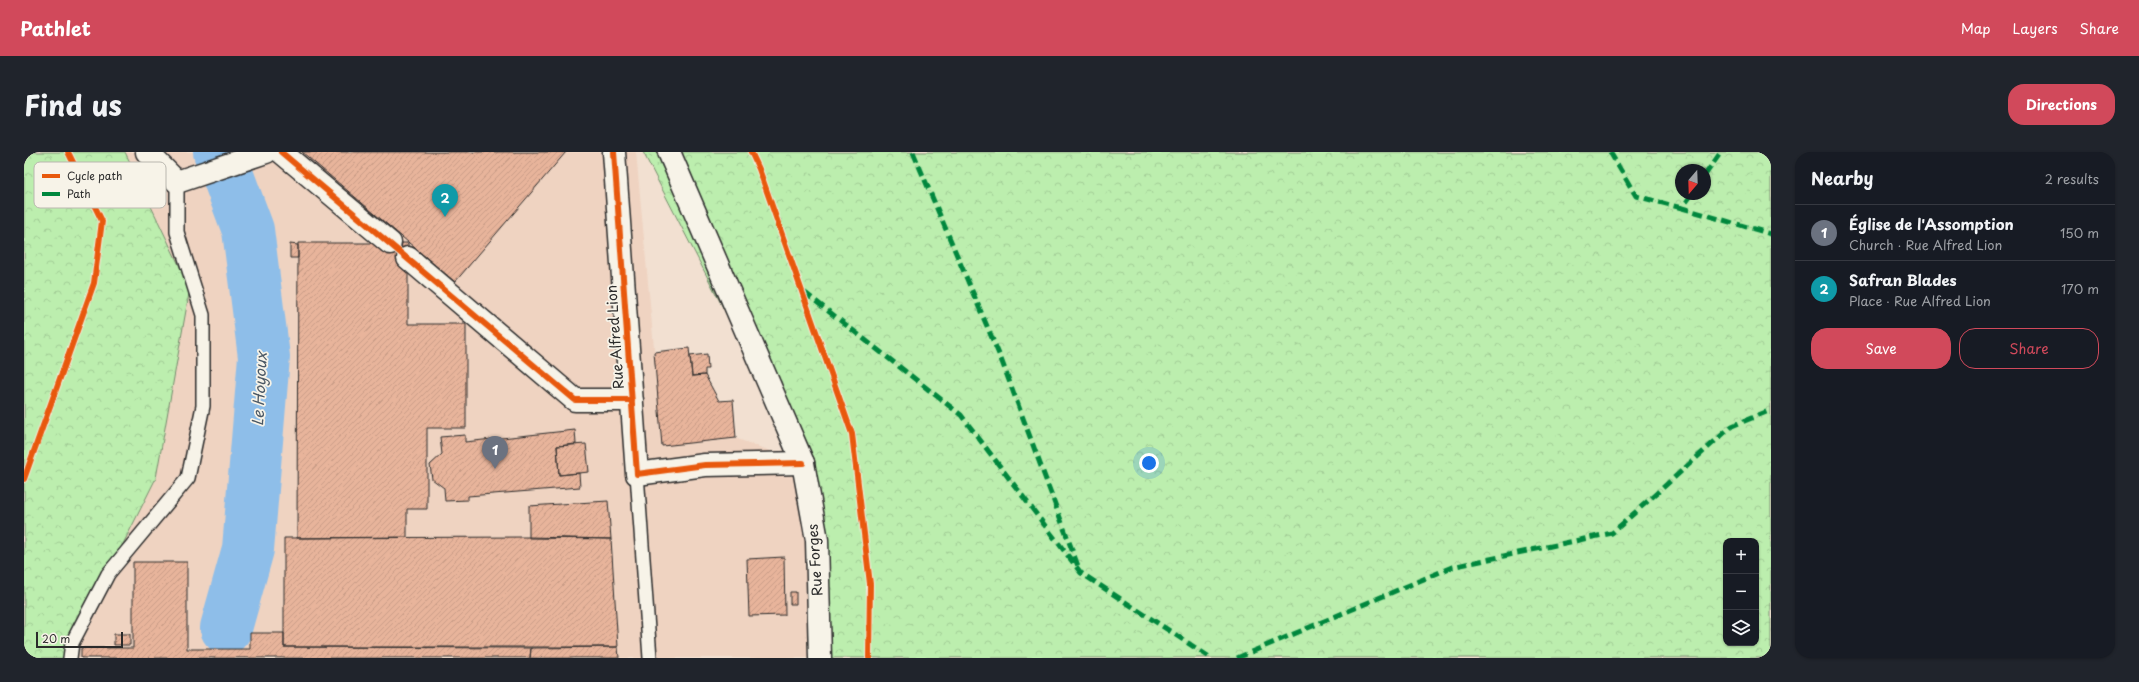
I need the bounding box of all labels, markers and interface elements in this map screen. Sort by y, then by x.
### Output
text: Pathlet [20,14,91,42]
text: Map [1961,18,1991,39]
text: Layers [2013,18,2058,39]
text: Share [2080,18,2119,39]
text: Find us [24,83,122,126]
button: Directions [2008,84,2115,125]
legend [34,162,166,208]
north arrow [1675,164,1711,200]
text: Nearby [1811,165,1873,191]
text: Cycle path [67,167,122,184]
text: 2 results [2045,169,2099,188]
pin: 2 [432,184,458,217]
text: Path [67,185,91,202]
text: Église de l'Assomption [1849,212,2014,235]
text: 1 [1821,223,1827,242]
text: 150 m [2060,223,2099,242]
text: Church · Rue Alfred Lion [1849,235,2002,254]
text: Safran Blades [1849,268,1957,291]
text: 2 [1819,279,1829,298]
text: 170 m [2061,279,2099,298]
street label: Rue Alfred Lion [600,284,629,390]
text: Place · Rue Alfred Lion [1849,291,1991,310]
button: Save [1811,328,1951,369]
button: Share [1959,328,2099,369]
water label: Le Hoyoux [245,350,272,426]
pin: 1 [482,436,508,469]
your location [1139,453,1159,473]
street label: Rue Forges [802,523,827,597]
map controls [1723,538,1759,646]
button: + [1723,538,1759,574]
button: − [1723,574,1759,610]
button: layers [1723,610,1759,646]
scale bar [36,630,123,649]
text: 20 m [42,630,70,647]

